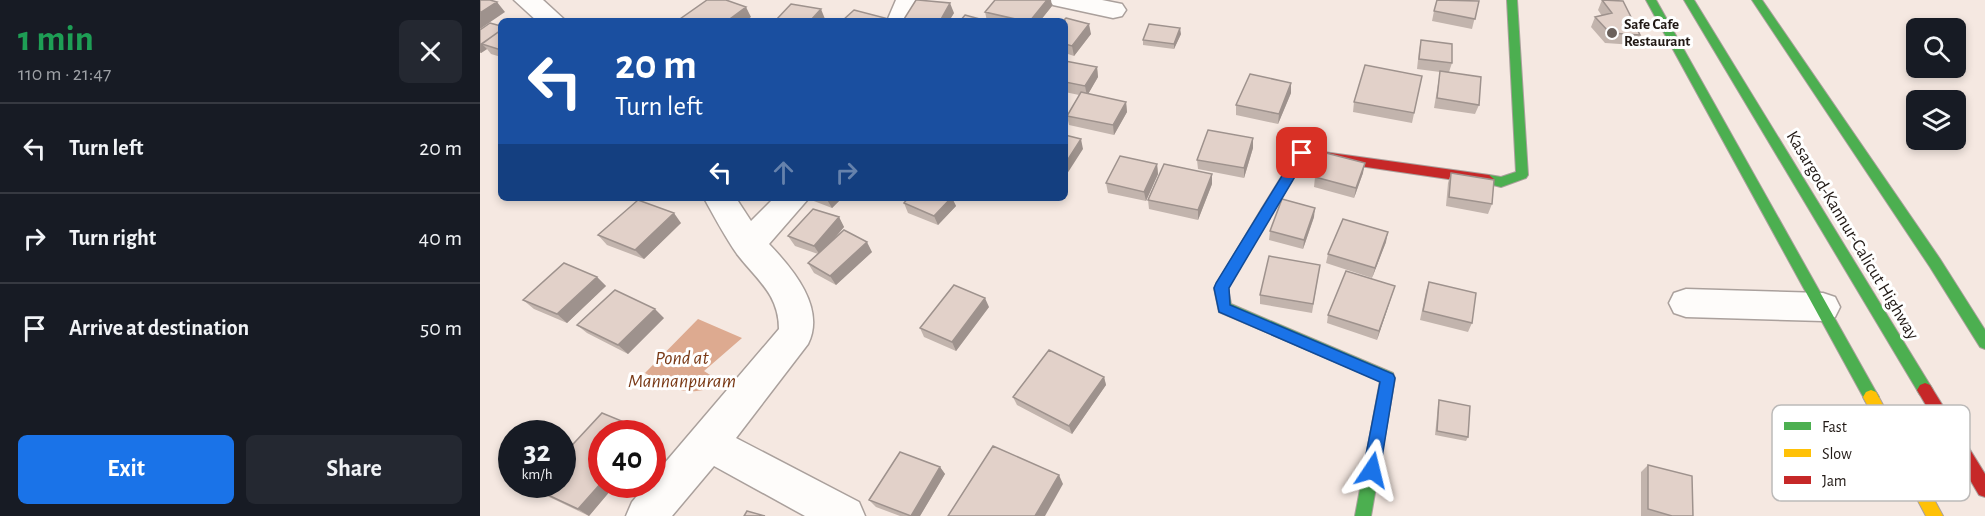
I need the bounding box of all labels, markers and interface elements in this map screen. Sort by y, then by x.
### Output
place label: Safe Cafe Restaurant [1624,17,1690,49]
map controls [1906,18,1966,150]
button: search [1906,18,1966,78]
button: close [399,20,462,83]
text: 1 min [18,21,94,57]
marker: Safe Cafe Restaurant [1605,26,1619,40]
icon: left [516,42,594,120]
text: 20 m [615,44,697,86]
text: 110 m · 21:47 [18,64,111,84]
button: layers [1906,90,1966,150]
text: Turn left [615,93,703,120]
pin [1276,127,1327,178]
street label: Kasargod-Kannur-Calicut Highway [1783,128,1922,343]
icon: left [18,132,51,165]
icon: arrive [1285,136,1318,169]
text: Turn left [69,137,143,159]
text: 20 m [419,137,462,159]
icon: left [704,156,737,189]
icon: ahead [767,156,800,189]
icon: right [830,156,863,189]
icon: right [18,222,51,255]
text: Turn right [69,227,156,249]
text: 40 m [419,227,462,249]
icon: arrive [18,312,51,345]
text: Arrive at destination [69,317,249,339]
text: 50 m [420,317,462,339]
water label: Pond at Mannanpuram [628,348,736,391]
legend [1772,405,1970,501]
text: Fast [1822,419,1847,435]
speed limit sign: 40 [588,420,666,498]
button: Exit [18,435,234,504]
button: Share [246,435,462,504]
text: 32 [523,437,551,467]
position arrow [1340,438,1404,502]
text: Slow [1822,446,1852,462]
text: km/h [522,467,552,482]
text: Jam [1822,473,1847,489]

